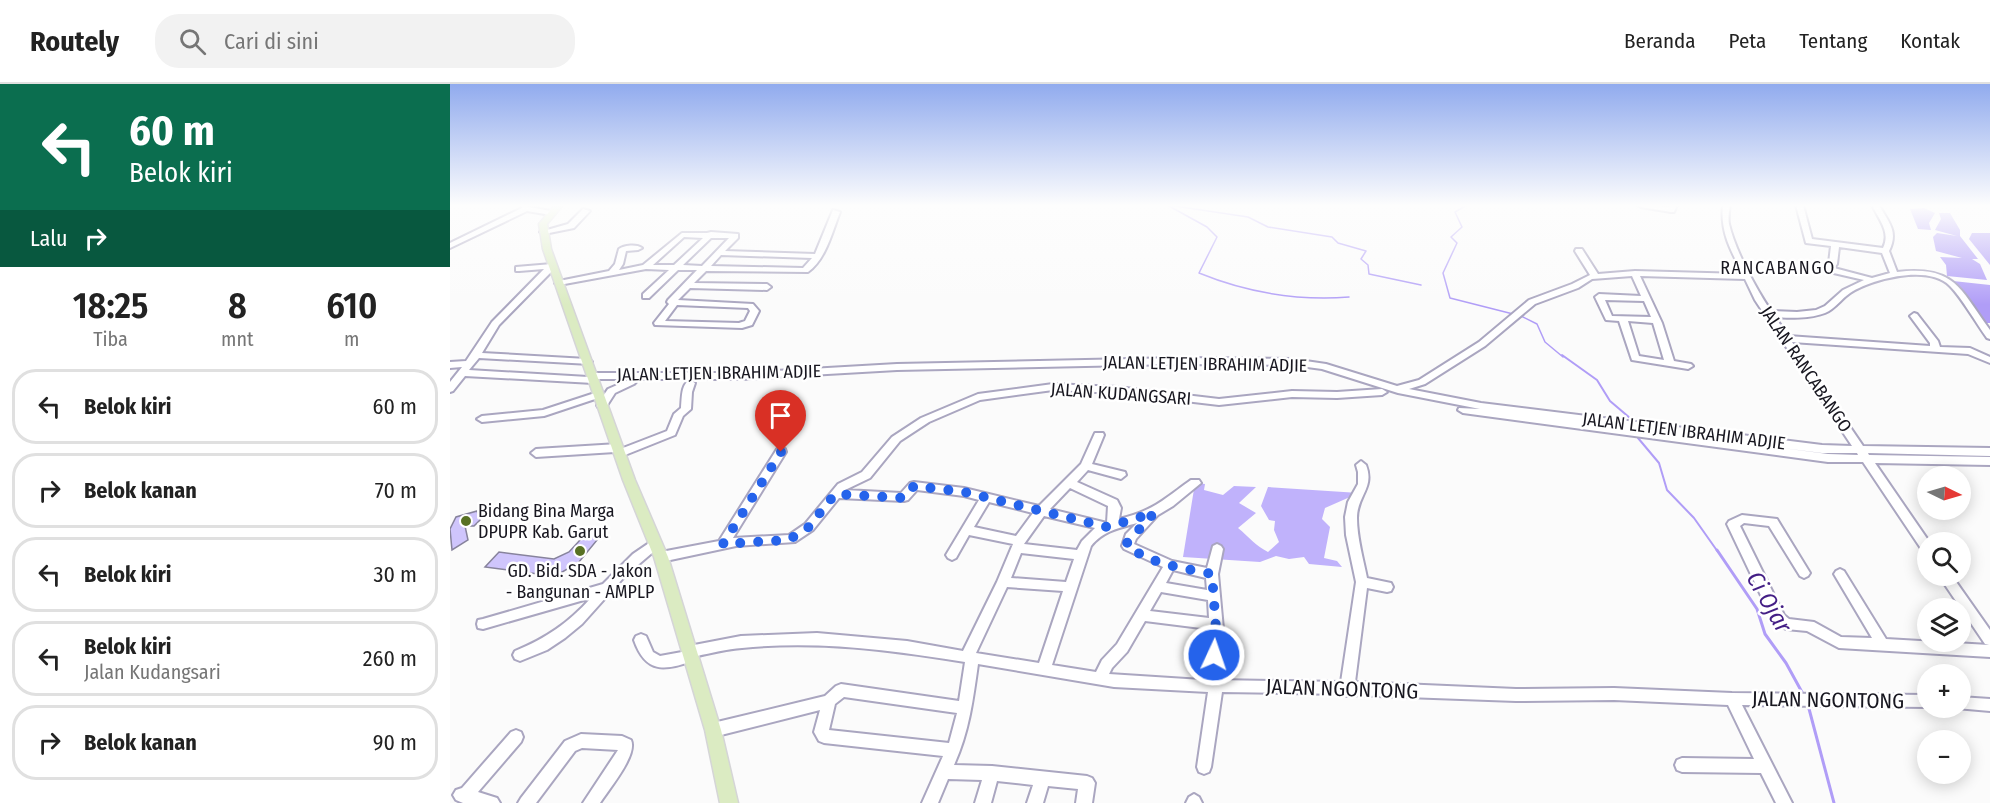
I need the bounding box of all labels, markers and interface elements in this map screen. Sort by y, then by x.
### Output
search box [155,14,575,68]
text: Routely [30,25,119,58]
icon: search [176,25,209,58]
text: Cari di sini [224,28,319,55]
text: Beranda [1624,28,1696,54]
text: Peta [1729,28,1766,54]
text: Tentang [1799,28,1867,54]
text: Kontak [1900,28,1960,54]
text: 60 m [129,106,215,156]
icon: left [30,108,108,186]
text: Belok kiri [129,157,233,189]
icon: right [79,222,112,255]
text: Lalu [30,225,67,252]
district label: RANCABANGO [1720,257,1836,279]
text: 18:25 [73,284,148,328]
text: 8 [228,284,247,328]
text: 610 [326,284,377,328]
street label: JALAN RANCABANGO [1756,302,1856,436]
text: Tiba [93,327,128,351]
text: mnt [221,327,254,351]
text: m [344,327,359,351]
street label: JALAN LETJEN IBRAHIM ADJIE [1103,351,1307,377]
street label: JALAN LETJEN IBRAHIM ADJIE [617,360,821,386]
street label: JALAN KUDANGSARI [1050,378,1192,410]
icon: left [33,390,66,423]
pin [755,390,806,452]
text: Belok kiri [84,393,172,420]
text: 60 m [373,393,417,420]
icon: arrive [764,399,797,432]
street label: JALAN LETJEN IBRAHIM ADJIE [1581,408,1787,454]
north arrow [1917,466,1971,520]
map controls [1917,466,1971,784]
icon: right [33,474,66,507]
text: Belok kanan [84,477,197,504]
text: 70 m [375,477,417,504]
place label: Bidang Bina Marga DPUPR Kab. Garut [478,500,615,543]
marker: Bidang Bina Marga DPUPR Kab. Garut [459,514,473,528]
button: search [1917,532,1971,586]
marker: GD. Bid. SDA - Jakon - Bangunan - AMPLP [573,544,587,558]
icon: left [33,558,66,591]
place label: GD. Bid. SDA - Jakon - Bangunan - AMPLP [506,560,654,603]
text: Belok kiri [84,561,172,588]
text: 30 m [374,561,417,588]
water label: Ci Ojar [1740,567,1798,638]
button: layers [1917,598,1971,652]
position arrow [1182,623,1246,687]
text: Belok kiri [84,633,172,660]
icon: left [33,642,66,675]
text: 260 m [363,645,417,672]
text: Jalan Kudangsari [84,660,221,684]
button: + [1917,664,1971,718]
street label: JALAN NGONTONG [1265,673,1419,705]
street label: JALAN NGONTONG [1752,686,1904,714]
icon: right [33,726,66,759]
text: Belok kanan [84,729,197,756]
text: 90 m [373,729,417,756]
button: − [1917,730,1971,784]

